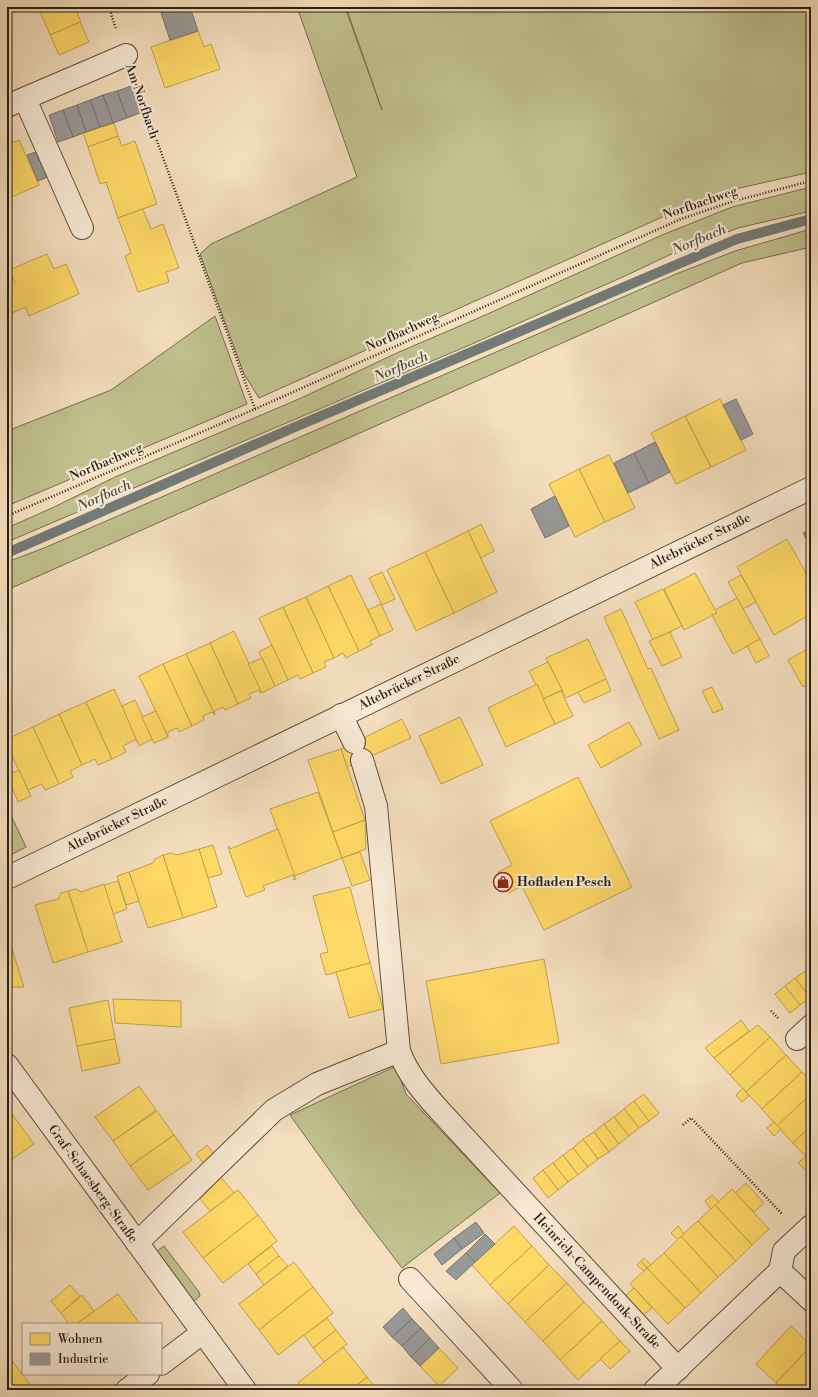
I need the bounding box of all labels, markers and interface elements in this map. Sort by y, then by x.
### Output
street label: Am Norfbach [121,60,162,141]
street label: Norfbachweg [661,183,740,223]
water label: Norfbach [668,220,729,260]
street label: Norfbachweg [363,309,441,355]
water label: Norfbach [370,347,431,387]
street label: Norfbachweg [67,439,145,485]
water label: Norfbach [73,476,134,516]
street label: Altebrücker Straße [646,509,754,573]
street label: Altebrücker Straße [355,650,463,714]
street label: Altebrücker Straße [63,792,171,856]
shop icon: Hofladen Pesch [492,871,514,893]
place label: Hofladen Pesch [517,874,611,890]
street label: Graf-Schaesberg-Straße [45,1122,141,1247]
street label: Heinrich-Campendonk-Straße [530,1210,665,1353]
legend [22,1323,162,1375]
text: Wohnen [57,1332,102,1347]
text: Industrie [58,1352,108,1367]

